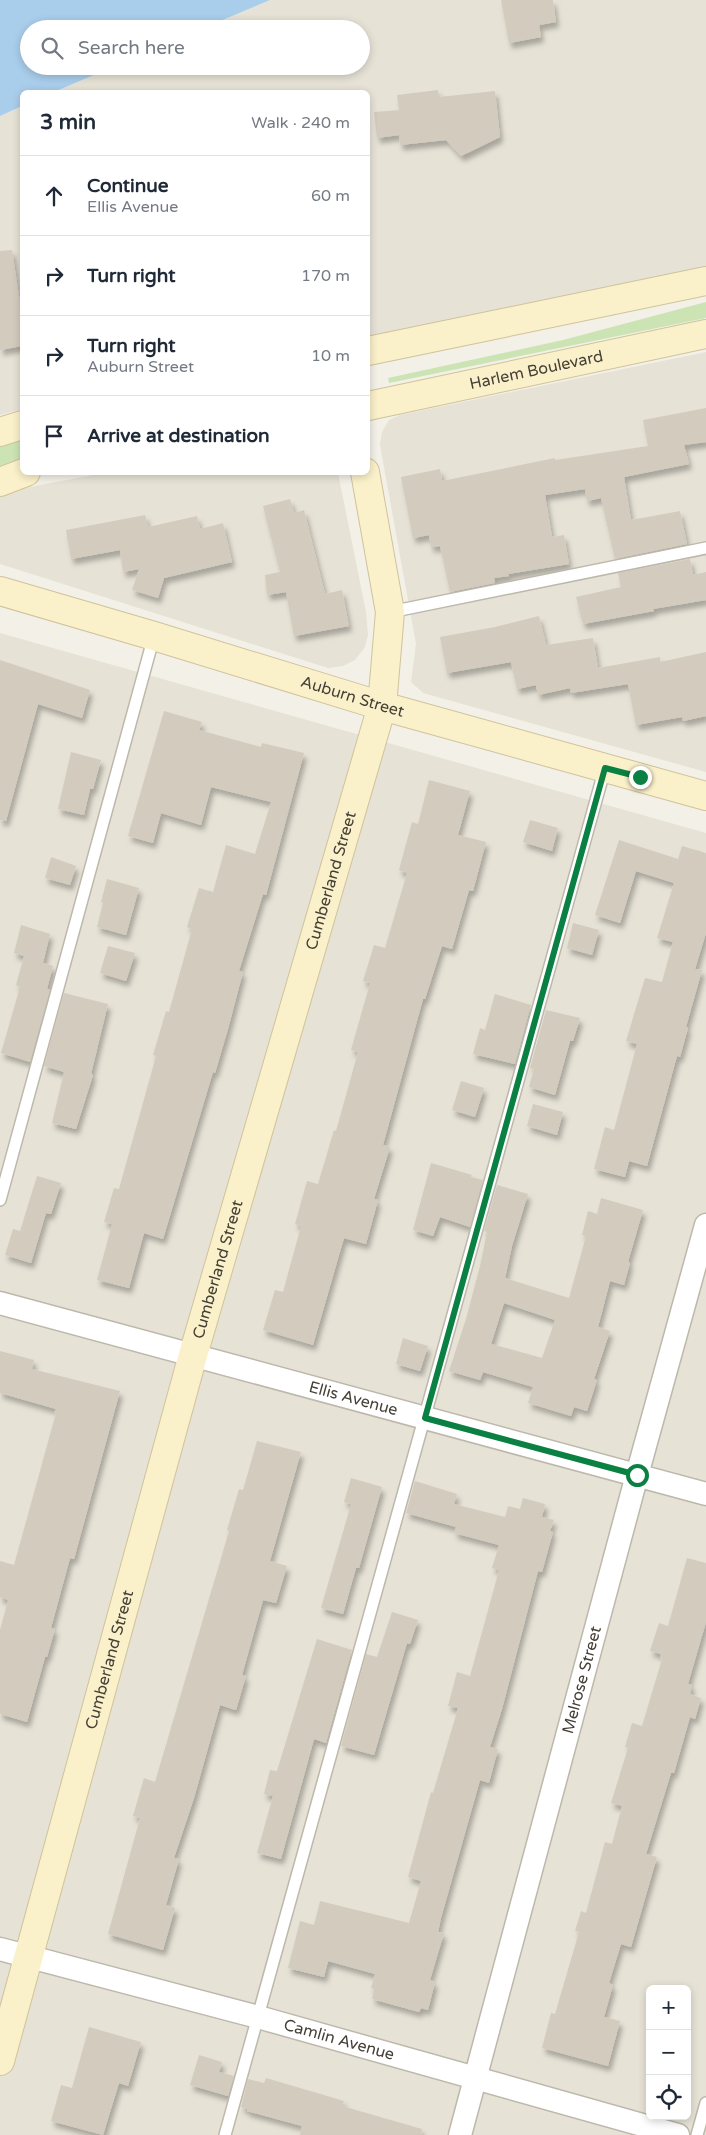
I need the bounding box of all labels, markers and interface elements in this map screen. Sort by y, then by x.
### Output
search box [20,20,370,75]
icon: search [38,34,66,62]
text: Search here [78,37,185,59]
text: 3 min [40,110,96,135]
text: Walk · 240 m [251,113,350,133]
text: Continue [87,175,169,197]
icon: ahead [40,182,68,210]
text: 60 m [311,186,350,206]
text: Ellis Avenue [87,197,178,217]
icon: right [40,262,68,290]
text: Turn right [87,265,175,287]
text: 170 m [301,266,350,286]
text: Turn right [87,335,175,357]
icon: right [40,342,68,370]
text: 10 m [311,346,350,366]
street label: Harlem Boulevard [468,346,605,394]
text: Auburn Street [87,357,194,377]
icon: arrive [40,422,68,450]
text: Arrive at destination [87,425,270,447]
street label: Auburn Street [298,672,406,722]
route end [629,766,652,789]
street label: Cumberland Street [301,809,361,952]
street label: Cumberland Street [188,1198,248,1341]
street label: Ellis Avenue [307,1377,400,1420]
route start [626,1464,649,1487]
street label: Cumberland Street [81,1588,138,1732]
street label: Melrose Street [558,1624,606,1736]
map controls [646,1985,691,2120]
button: + [646,1985,691,2030]
street label: Camlin Avenue [281,2015,397,2065]
button: − [646,2030,691,2075]
button: locate [646,2075,691,2120]

